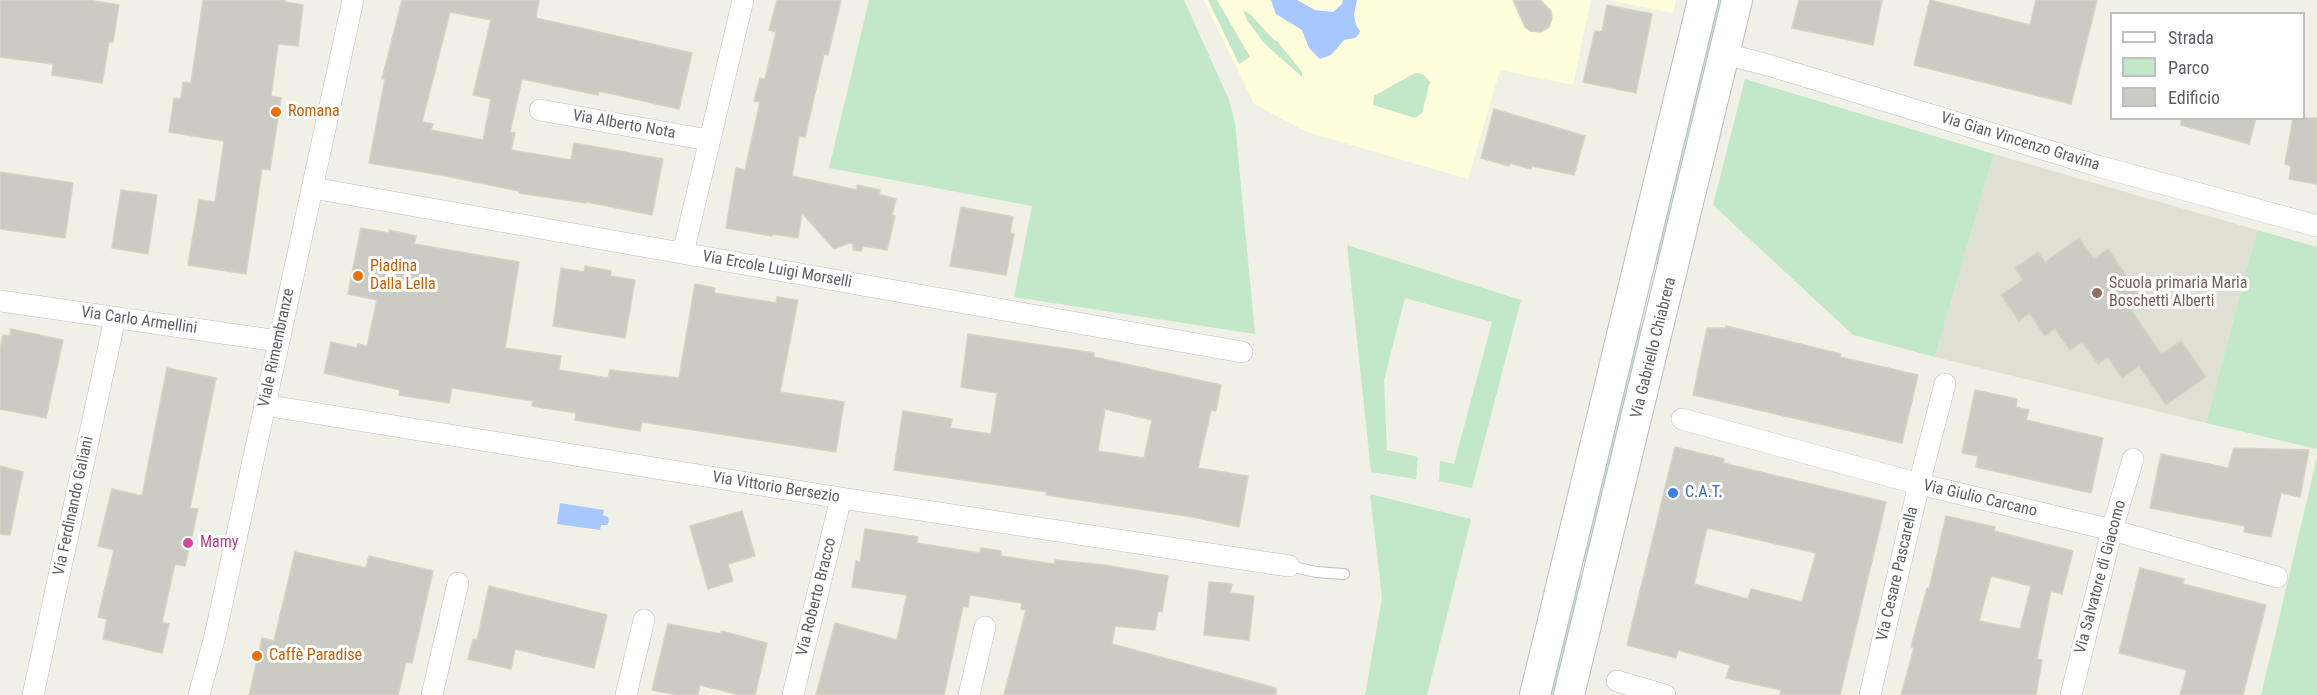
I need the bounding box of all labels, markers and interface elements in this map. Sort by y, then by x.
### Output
legend [2110,12,2305,120]
text: Strada [2168,27,2214,48]
text: Parco [2168,57,2209,78]
text: Edificio [2168,87,2220,108]
place label: Romana [288,102,340,122]
marker: Romana [269,105,283,119]
street label: Via Alberto Nota [571,107,677,143]
street label: Via Gian Vincenzo Gravina [1938,109,2102,175]
street label: Via Ercole Luigi Morselli [701,247,853,293]
place label: Piadina Dalla Lella [370,257,436,295]
marker: Piadina Dalla Lella [351,269,365,283]
place label: Scuola primaria Maria Boschetti Alberti [2109,274,2247,312]
street label: Via Gabriello Chiabrera [1627,276,1681,420]
marker: Scuola primaria Maria Boschetti Alberti [2090,286,2104,300]
street label: Viale Rimembranze [255,287,299,409]
street label: Via Carlo Armellini [80,303,198,339]
street label: Via Ferdinando Galiani [50,435,98,577]
street label: Via Vittorio Bersezio [711,468,841,508]
street label: Via Giulio Carcano [1921,477,2039,521]
place label: C.A.T. [1685,483,1723,503]
marker: C.A.T. [1666,486,1680,500]
street label: Via Salvatore di Giacomo [2071,498,2131,656]
street label: Via Cesare Pascarella [1873,505,1923,643]
place label: Mamy [200,533,238,553]
marker: Mamy [181,536,195,550]
street label: Via Roberto Bracco [793,536,841,658]
place label: Caffè Paradise [269,646,362,666]
marker: Caffè Paradise [250,649,264,663]

